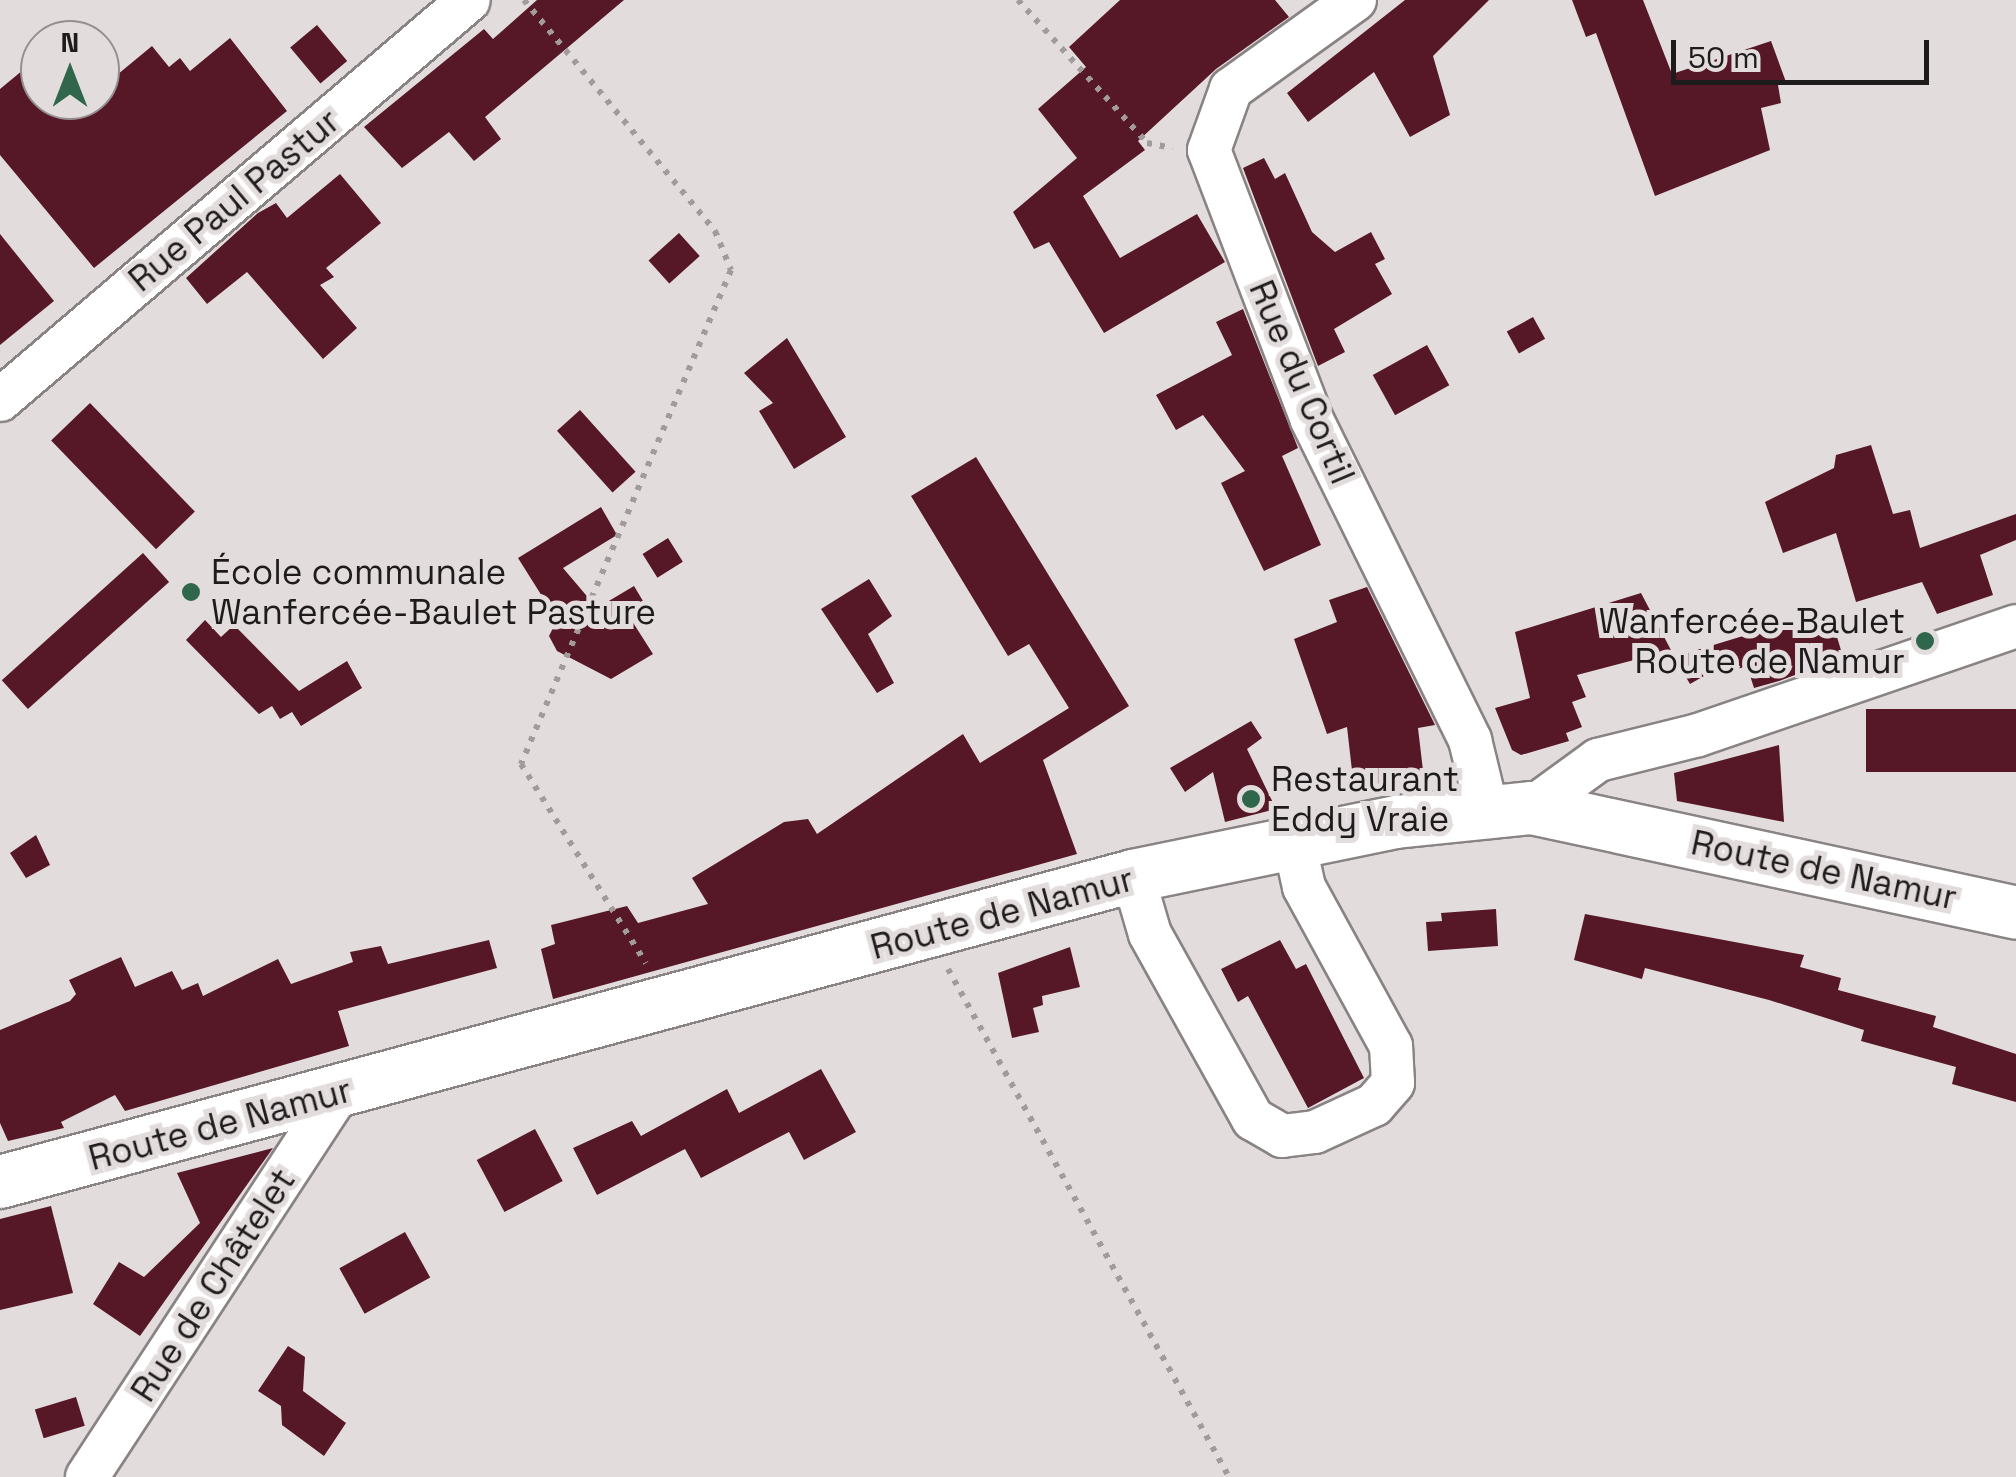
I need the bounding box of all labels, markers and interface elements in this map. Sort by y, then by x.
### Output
north arrow [20,20,120,120]
scale bar [1676,20,1934,82]
text: N [61,24,79,60]
text: 50 m [1688,38,1759,77]
street label: Rue Paul Pastur [120,100,348,300]
street label: Rue du Cortil [1240,274,1364,490]
place label: École communale Wanfercée-Baulet Pasture [211,551,656,633]
marker: École communale Wanfercée-Baulet Pasture [180,581,202,603]
place label: Wanfercée-Baulet Route de Namur [1598,600,1905,682]
marker: Wanfercée-Baulet Route de Namur [1914,630,1936,652]
place label: Restaurant Eddy Vraie [1271,758,1459,840]
marker: Restaurant Eddy Vraie [1240,788,1262,810]
street label: Route de Namur [1687,821,1961,919]
street label: Route de Namur [866,858,1138,968]
street label: Route de Namur [84,1069,356,1179]
street label: Rue de Châtelet [122,1161,304,1409]

